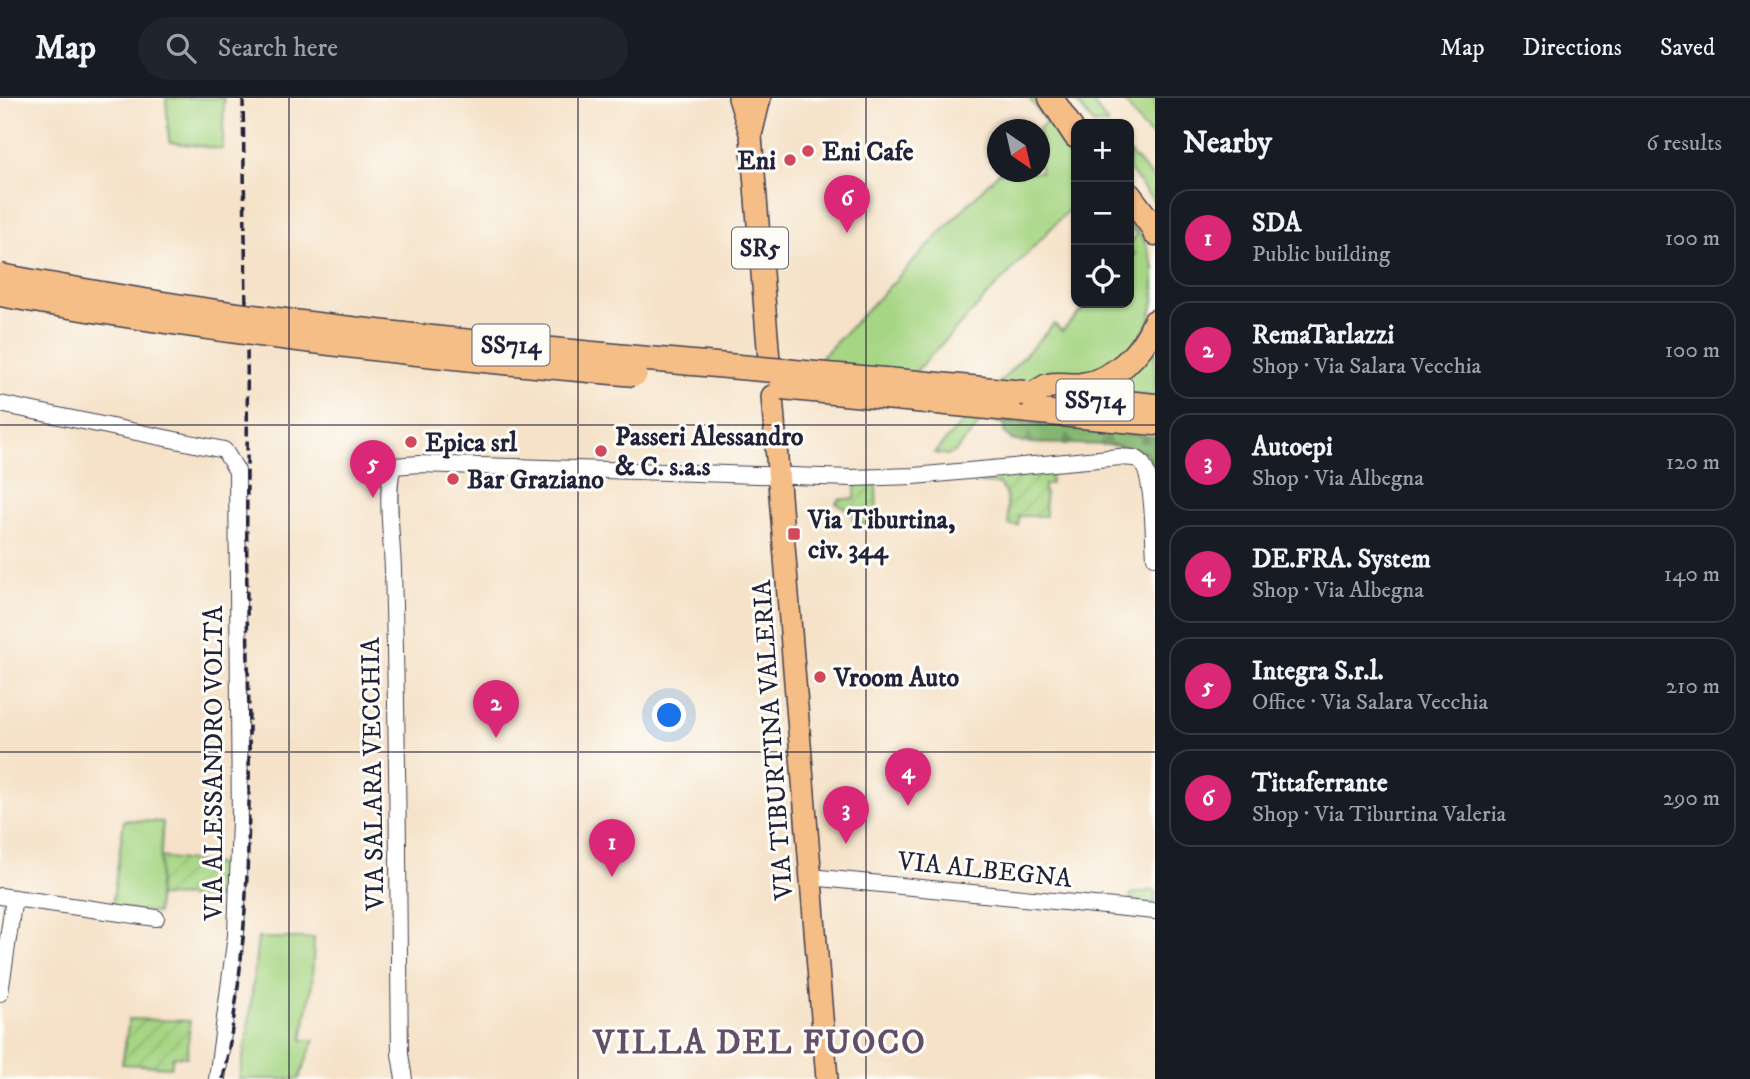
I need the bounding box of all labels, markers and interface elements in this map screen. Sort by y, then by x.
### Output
search box [138,17,628,80]
text: Map [35,28,96,69]
icon: search [162,29,200,67]
text: Search here [218,32,338,65]
text: Map [1440,33,1485,63]
text: Directions [1523,33,1622,63]
text: Saved [1660,33,1715,63]
north arrow [987,119,1050,182]
map controls [1071,119,1134,308]
button: + [1071,119,1134,182]
text: Nearby [1183,125,1272,162]
text: 6 results [1646,129,1722,158]
place label: Eni Cafe [822,136,914,169]
marker: Eni Cafe [800,143,816,159]
place label: Eni [737,145,776,178]
marker: Eni [782,152,798,168]
pin: 6 [824,175,870,233]
button: − [1071,182,1134,245]
text: SDA [1252,207,1301,240]
text: 1 [1204,224,1212,253]
text: 100 m [1665,224,1720,253]
road number: SR5 [732,228,788,268]
text: Public building [1252,240,1390,269]
button: locate [1071,245,1134,308]
text: RemaTarlazzi [1252,319,1394,352]
road number: SS714 [472,324,550,366]
text: 2 [1202,336,1214,365]
text: 100 m [1665,336,1720,365]
text: Shop · Via Salara Vecchia [1252,352,1481,381]
road number: SS714 [1056,380,1134,421]
place label: Passeri Alessandro & C. s.a.s [615,421,804,484]
place label: Epica srl [425,427,518,460]
text: Autoepi [1252,431,1333,464]
marker: Epica srl [403,434,419,450]
pin: 5 [350,440,396,498]
marker: Passeri Alessandro & C. s.a.s [593,443,609,459]
text: 3 [1204,448,1212,477]
text: 120 m [1666,448,1720,477]
place label: Bar Graziano [467,464,604,497]
text: Shop · Via Albegna [1252,464,1424,493]
marker: Bar Graziano [445,471,461,487]
place label: Via Tiburtina, civ. 344 [807,504,955,567]
marker: Via Tiburtina, civ. 344 [786,526,802,542]
text: DE.FRA. System [1252,543,1431,576]
text: 4 [1201,560,1215,589]
text: 140 m [1664,560,1720,589]
text: Shop · Via Albegna [1252,576,1424,605]
street label: VIA TIBURTINA VALERIA [746,578,801,902]
street label: VIA ALESSANDRO VOLTA [198,605,231,921]
street label: VIA SALARA VECCHIA [355,637,392,912]
text: Integra S.r.l. [1252,655,1384,688]
place label: Vroom Auto [833,662,959,695]
marker: Vroom Auto [812,669,828,685]
text: 5 [1202,672,1214,701]
text: 210 m [1666,672,1720,701]
pin: 2 [473,680,519,738]
text: Office · Via Salara Vecchia [1252,688,1488,717]
your location [652,698,686,732]
pin: 4 [885,748,931,806]
text: Tittaferrante [1252,767,1388,800]
text: 6 [1202,784,1214,813]
text: 290 m [1663,784,1720,813]
pin: 3 [823,786,869,844]
text: Shop · Via Tiburtina Valeria [1252,800,1506,829]
pin: 1 [589,819,635,877]
street label: VIA ALBEGNA [895,845,1074,896]
district label: VILLA DEL FUOCO [591,1023,927,1064]

